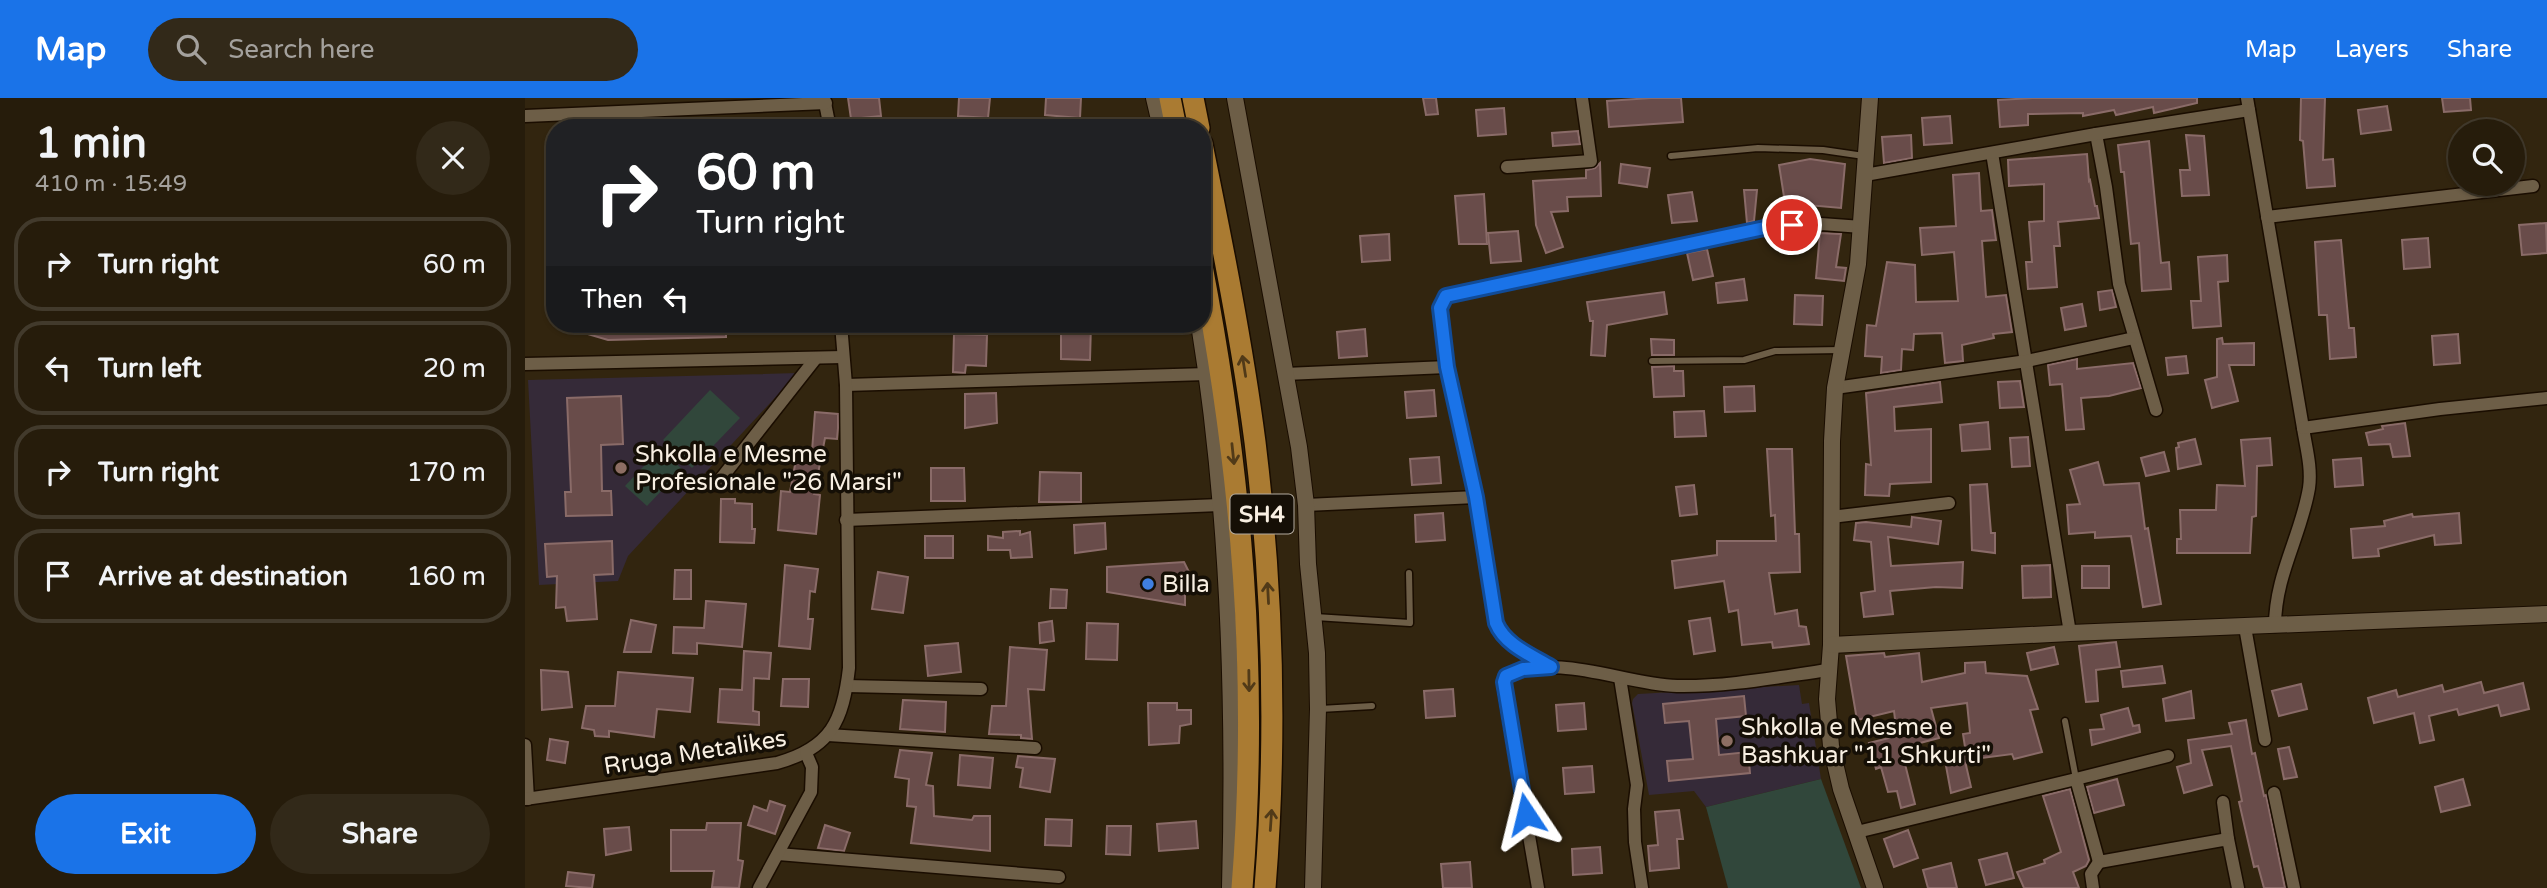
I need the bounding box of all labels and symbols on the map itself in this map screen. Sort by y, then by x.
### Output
pin [1762,195,1822,255]
one-way arrow [1237,356,1250,378]
place label: Shkolla e Mesme Profesionale "26 Marsi" [635,440,902,497]
one-way arrow [1227,442,1240,465]
marker: Shkolla e Mesme Profesionale "26 Marsi" [613,460,629,476]
road number: SH4 [1231,494,1293,534]
place label: Billa [1162,570,1210,599]
marker: Billa [1140,576,1156,592]
one-way arrow [1261,581,1274,604]
one-way arrow [1242,669,1255,692]
place label: Shkolla e Mesme e Bashkuar "11 Shkurti" [1741,713,1991,770]
street label: Rruga Metalikes [602,724,789,781]
marker: Shkolla e Mesme e Bashkuar "11 Shkurti" [1719,733,1735,749]
position arrow [1489,777,1563,851]
one-way arrow [1265,809,1278,832]

